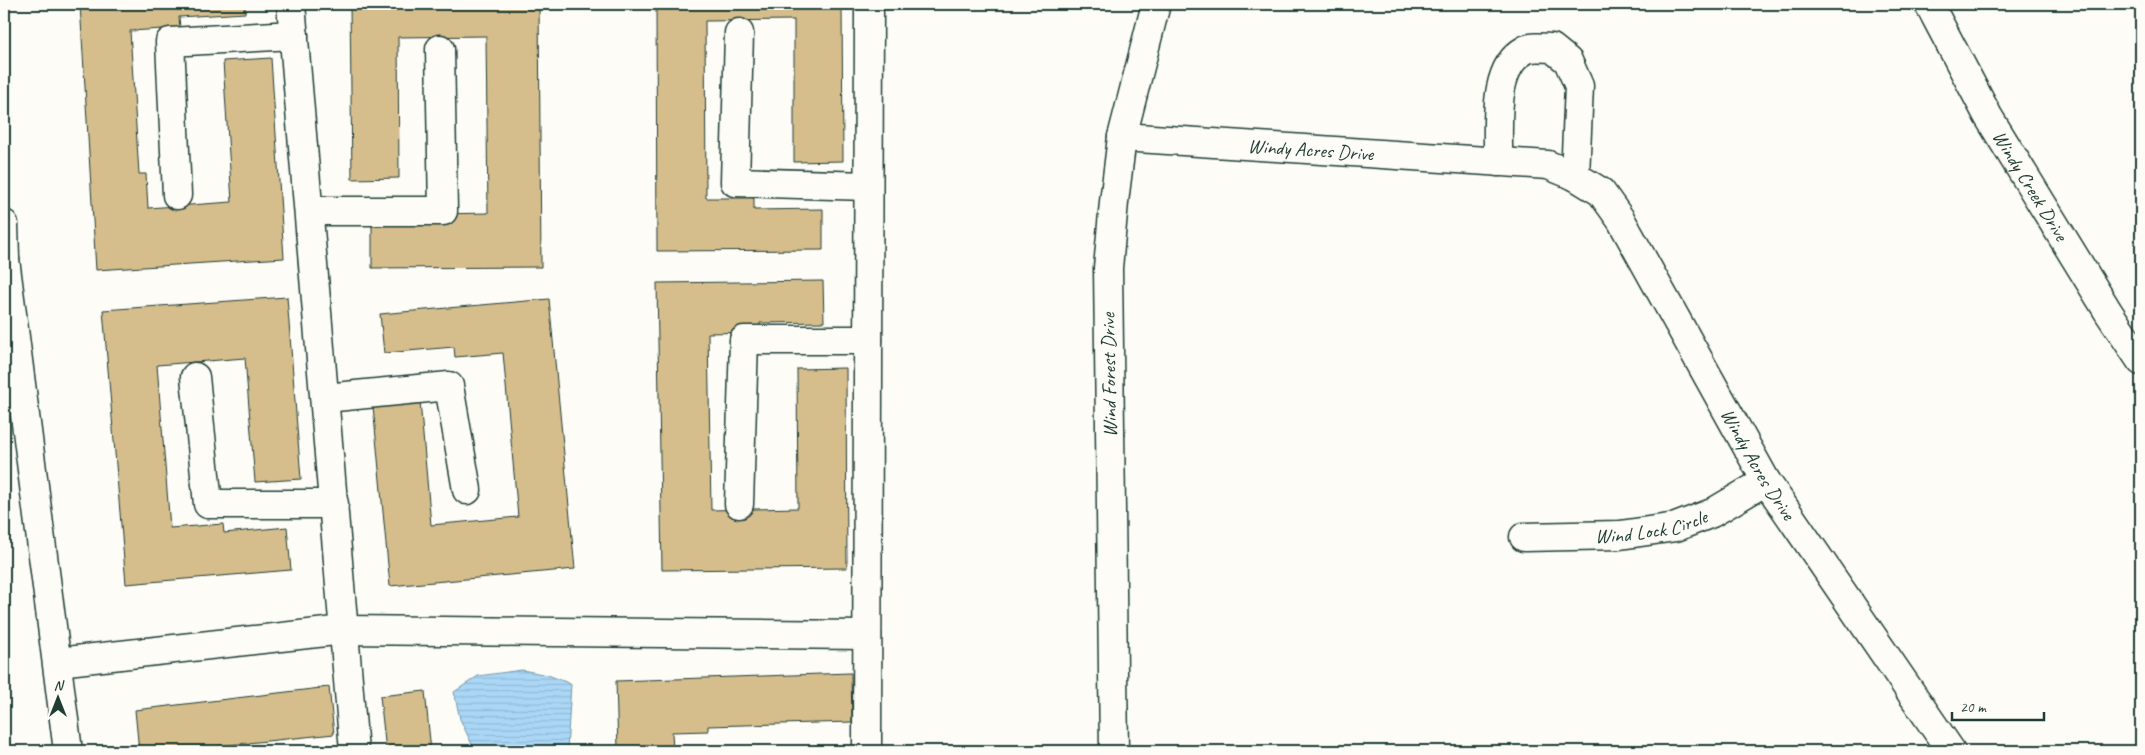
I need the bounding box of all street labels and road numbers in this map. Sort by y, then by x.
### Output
street label: Windy Creek Drive [1987,126,2075,246]
street label: Windy Acres Drive [1247,133,1376,166]
street label: Wind Forest Drive [1095,311,1123,437]
street label: Windy Acres Drive [1716,404,1802,526]
street label: Wind Lock Circle [1595,503,1712,548]

